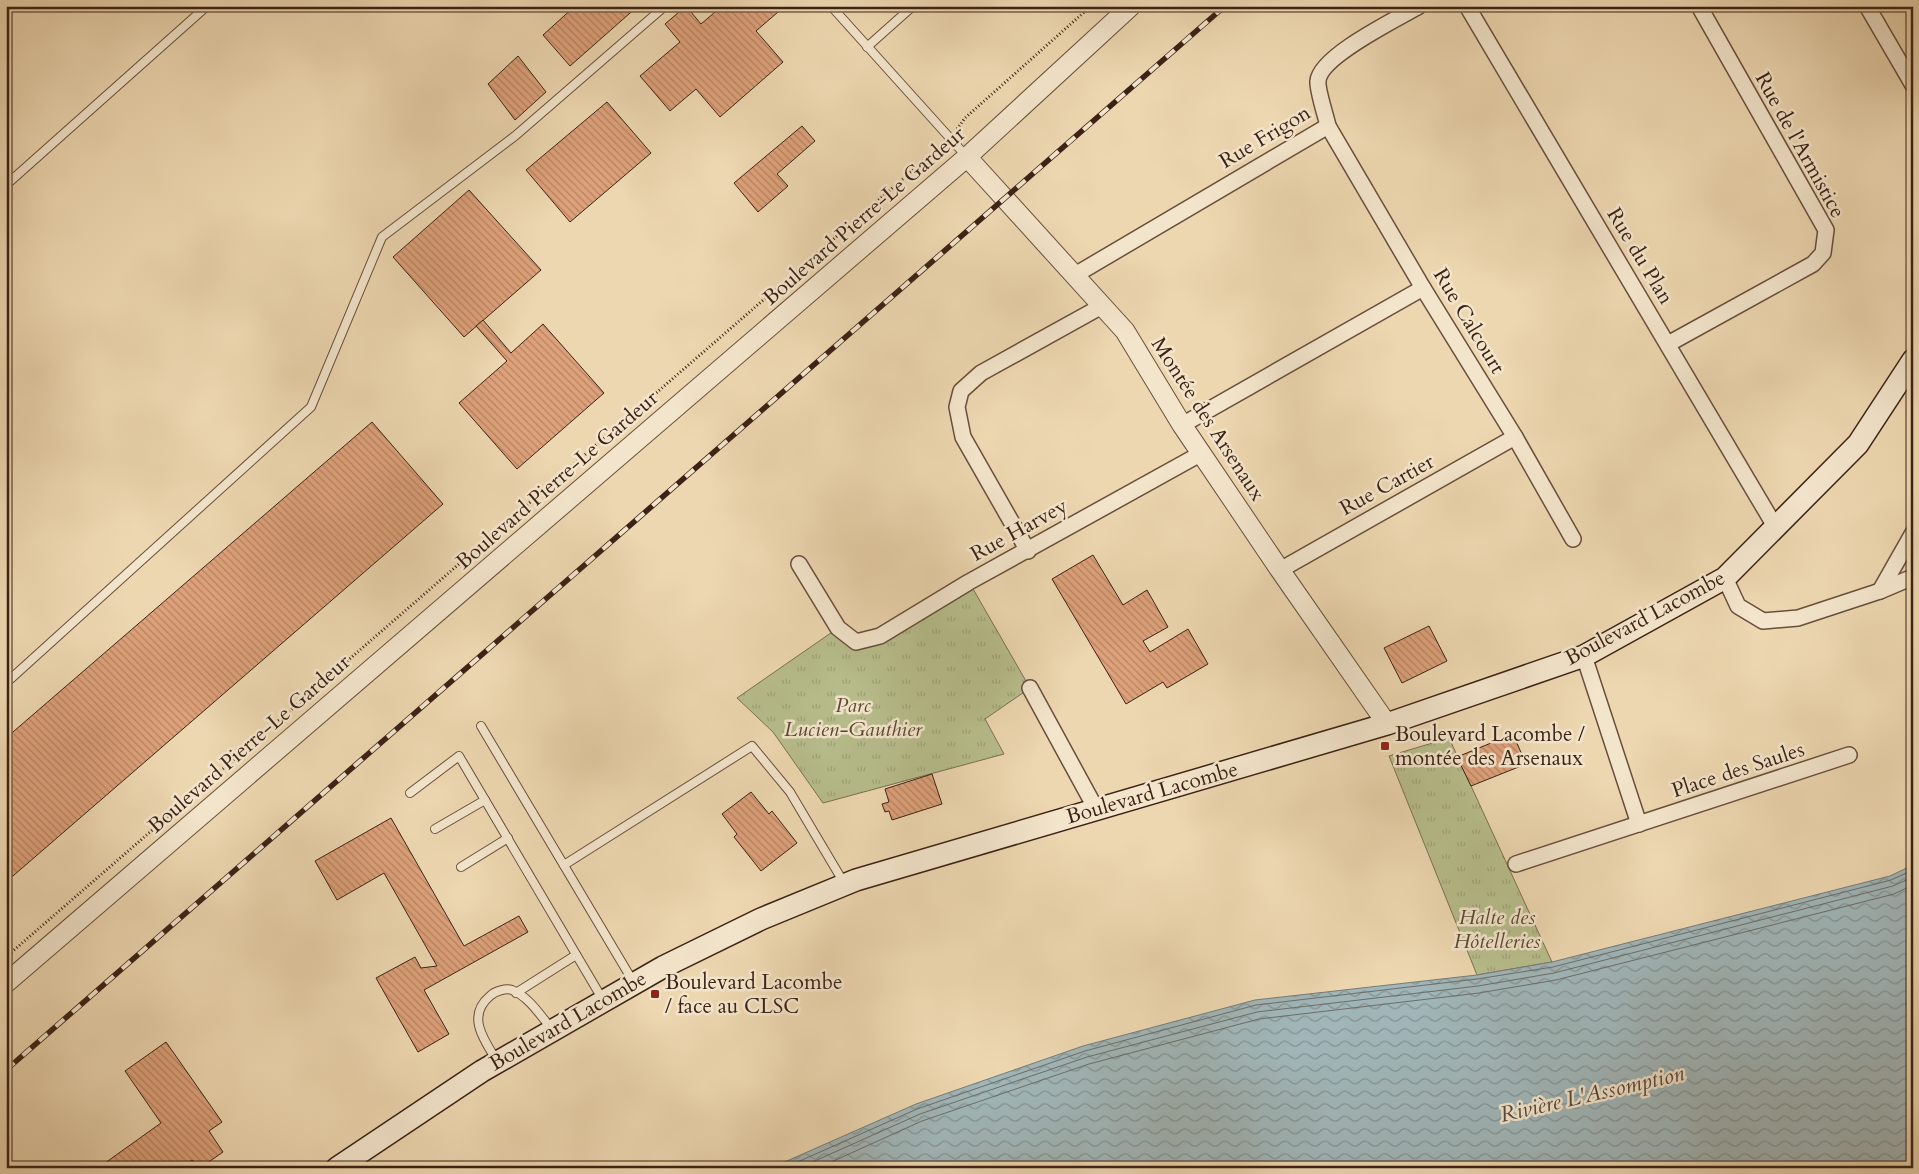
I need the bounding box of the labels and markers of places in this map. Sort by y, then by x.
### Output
place label: Boulevard Lacombe / montée des Arsenaux [1395,720,1585,773]
marker: Boulevard Lacombe / montée des Arsenaux [1379,740,1391,752]
place label: Boulevard Lacombe / face au CLSC [665,968,842,1021]
marker: Boulevard Lacombe / face au CLSC [649,988,661,1000]

